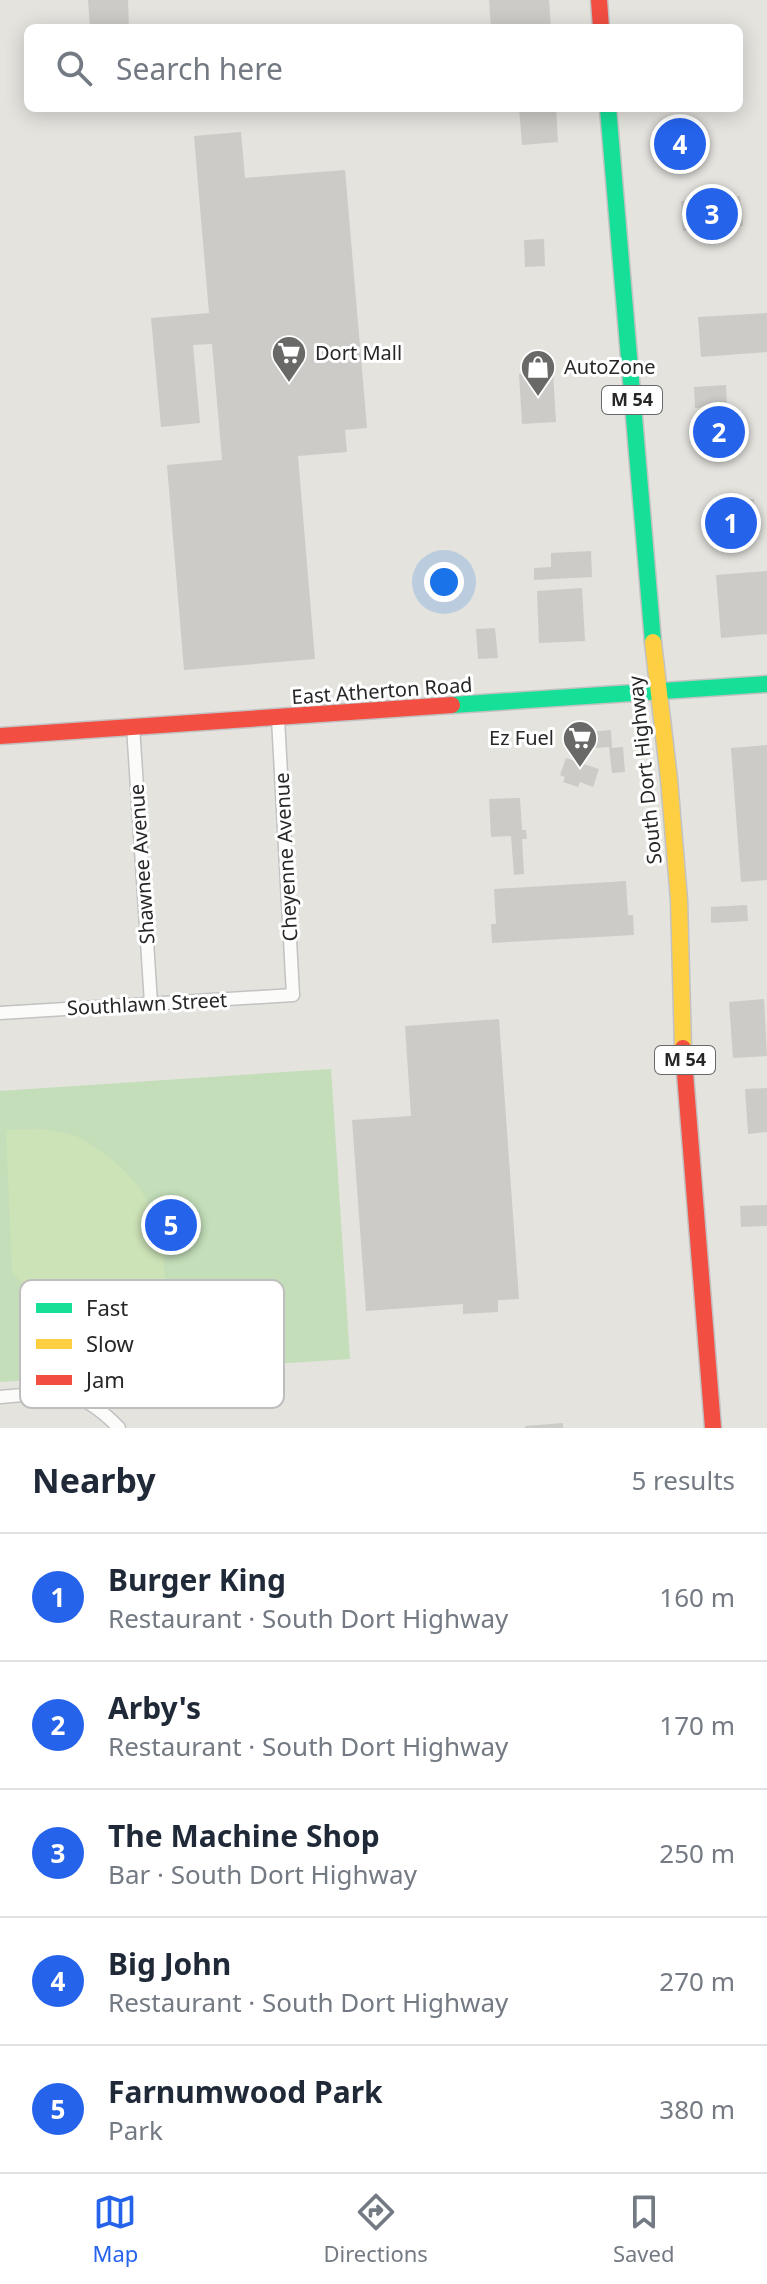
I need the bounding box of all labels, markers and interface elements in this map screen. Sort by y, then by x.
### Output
search box [24,24,743,112]
icon: search [52,46,96,90]
text: Search here [116,48,283,89]
pin: 4 [654,114,706,174]
pin: 3 [686,184,738,244]
supermarket icon: Dort Mall [270,334,308,384]
place label: Dort Mall [315,339,402,366]
shop icon: AutoZone [519,348,557,398]
place label: AutoZone [564,353,656,380]
road number: M 54 [602,386,662,414]
pin: 2 [693,402,745,462]
pin: 1 [705,493,757,553]
your location [424,562,464,602]
street label: East Atherton Road [291,671,473,710]
street label: South Dort Highway [621,674,668,866]
supermarket icon: Ez Fuel [561,719,599,769]
place label: Ez Fuel [489,724,554,751]
street label: Cheyenne Avenue [268,772,303,942]
street label: Shawnee Avenue [122,783,161,945]
street label: Southlawn Street [66,986,228,1021]
road number: M 54 [655,1046,715,1074]
pin: 5 [145,1195,197,1255]
legend [20,1280,284,1408]
text: Fast [86,1292,128,1322]
text: Slow [86,1328,135,1358]
text: Jam [84,1364,125,1394]
text: Nearby [32,1457,156,1503]
text: 5 results [631,1462,735,1498]
text: Burger King [108,1559,286,1600]
text: 1 [51,1579,65,1615]
text: 160 m [659,1579,735,1615]
text: Restaurant · South Dort Highway [108,1600,508,1636]
text: Arby's [108,1687,201,1728]
text: 2 [51,1707,65,1743]
text: 170 m [659,1707,735,1743]
text: Restaurant · South Dort Highway [108,1728,508,1764]
text: The Machine Shop [108,1815,380,1856]
text: 3 [51,1835,65,1871]
text: 250 m [659,1835,735,1871]
text: Bar · South Dort Highway [108,1856,417,1892]
text: Big John [108,1943,231,1984]
text: 4 [51,1963,65,1999]
text: 270 m [659,1963,735,1999]
text: Restaurant · South Dort Highway [108,1984,508,2020]
text: Farnumwood Park [108,2071,383,2112]
text: 5 [51,2091,65,2127]
text: 380 m [659,2091,735,2127]
text: Park [108,2112,163,2148]
tab: Map [93,2190,138,2268]
tab: Directions [323,2190,428,2268]
tab: Saved [613,2190,674,2268]

